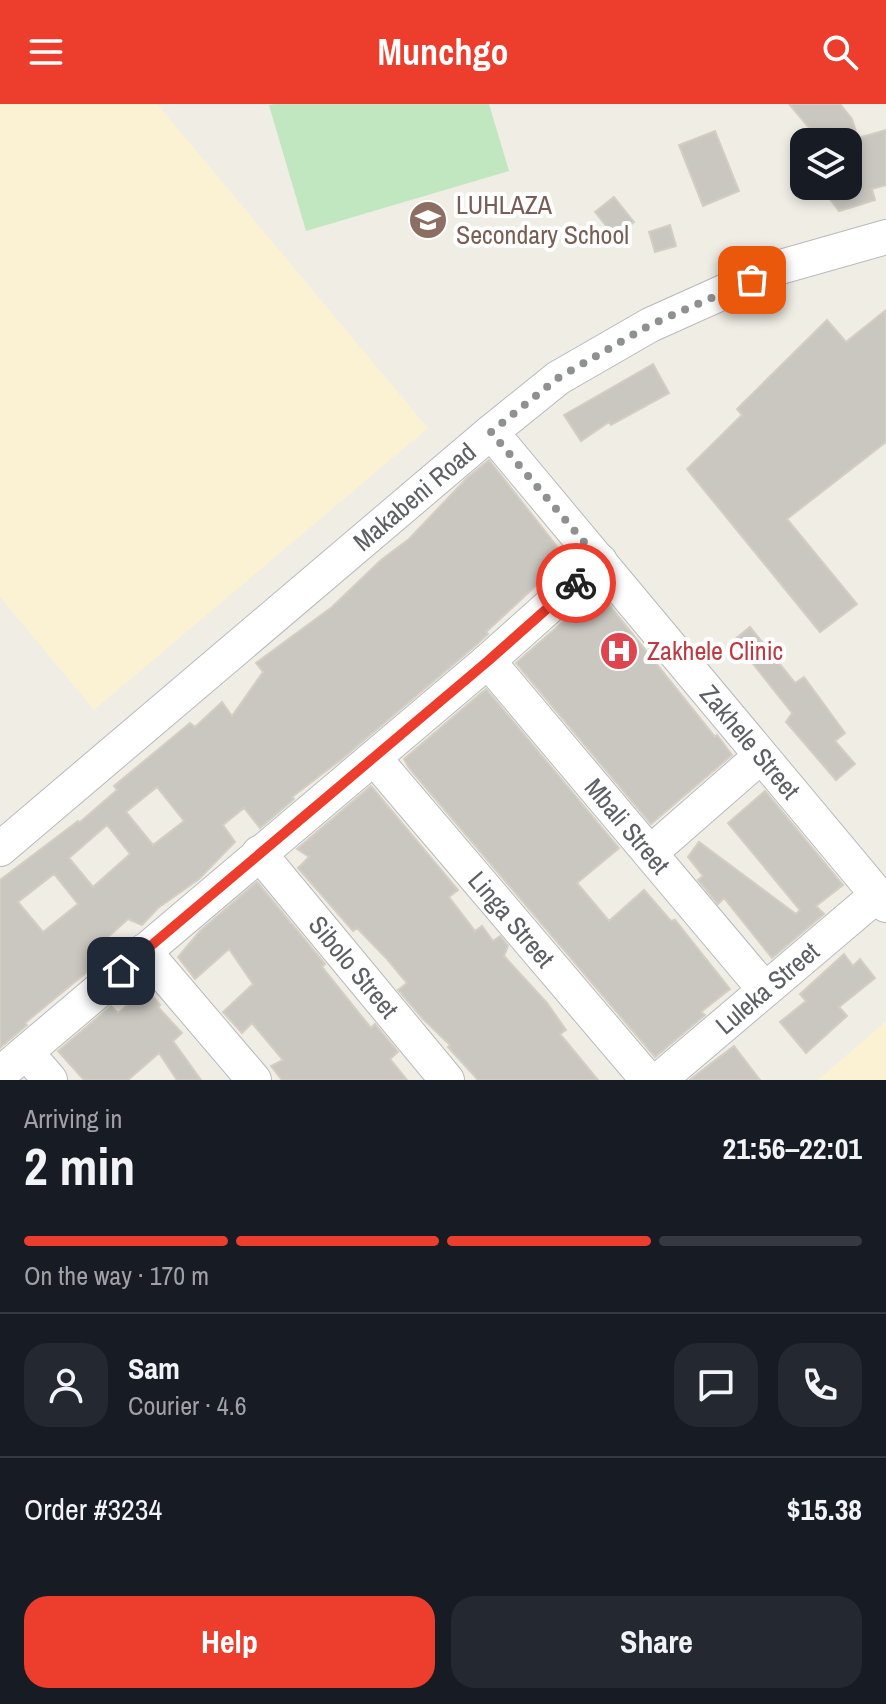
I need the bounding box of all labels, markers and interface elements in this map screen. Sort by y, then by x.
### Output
text: Munchgo [377,28,509,76]
icon: menu [24,30,68,74]
icon: search [818,30,862,74]
map controls [790,128,862,200]
button: layers [790,128,862,200]
place label: LUHLAZA Secondary School [456,187,629,252]
school or university icon: LUHLAZA Secondary School [407,199,449,241]
pin [718,246,786,314]
icon: bag [730,258,774,302]
street label: Makabeni Road [346,434,483,559]
courier [536,543,616,623]
icon: bike [554,561,598,605]
hospital icon: Zakhele Clinic [598,630,640,672]
place label: Zakhele Clinic [647,633,783,668]
street label: Zakhele Street [692,677,808,806]
street label: Mbali Street [577,771,678,881]
street label: Linga Street [461,864,563,975]
street label: Sibolo Street [301,908,407,1025]
street label: Luleka Street [708,934,826,1042]
pin [87,937,155,1005]
icon: home [99,949,143,993]
text: Arriving in [24,1101,122,1136]
text: 21:56–22:01 [723,1128,862,1168]
text: 2 min [24,1131,135,1201]
text: On the way · 170 m [24,1258,209,1293]
button: person [24,1343,108,1427]
button: chat [674,1343,758,1427]
button: phone [778,1343,862,1427]
text: Sam [128,1348,180,1388]
text: Courier · 4.6 [128,1388,247,1423]
text: Order #3234 [24,1489,162,1529]
text: $15.38 [787,1489,862,1529]
button: Help [24,1596,435,1688]
button: Share [451,1596,862,1688]

